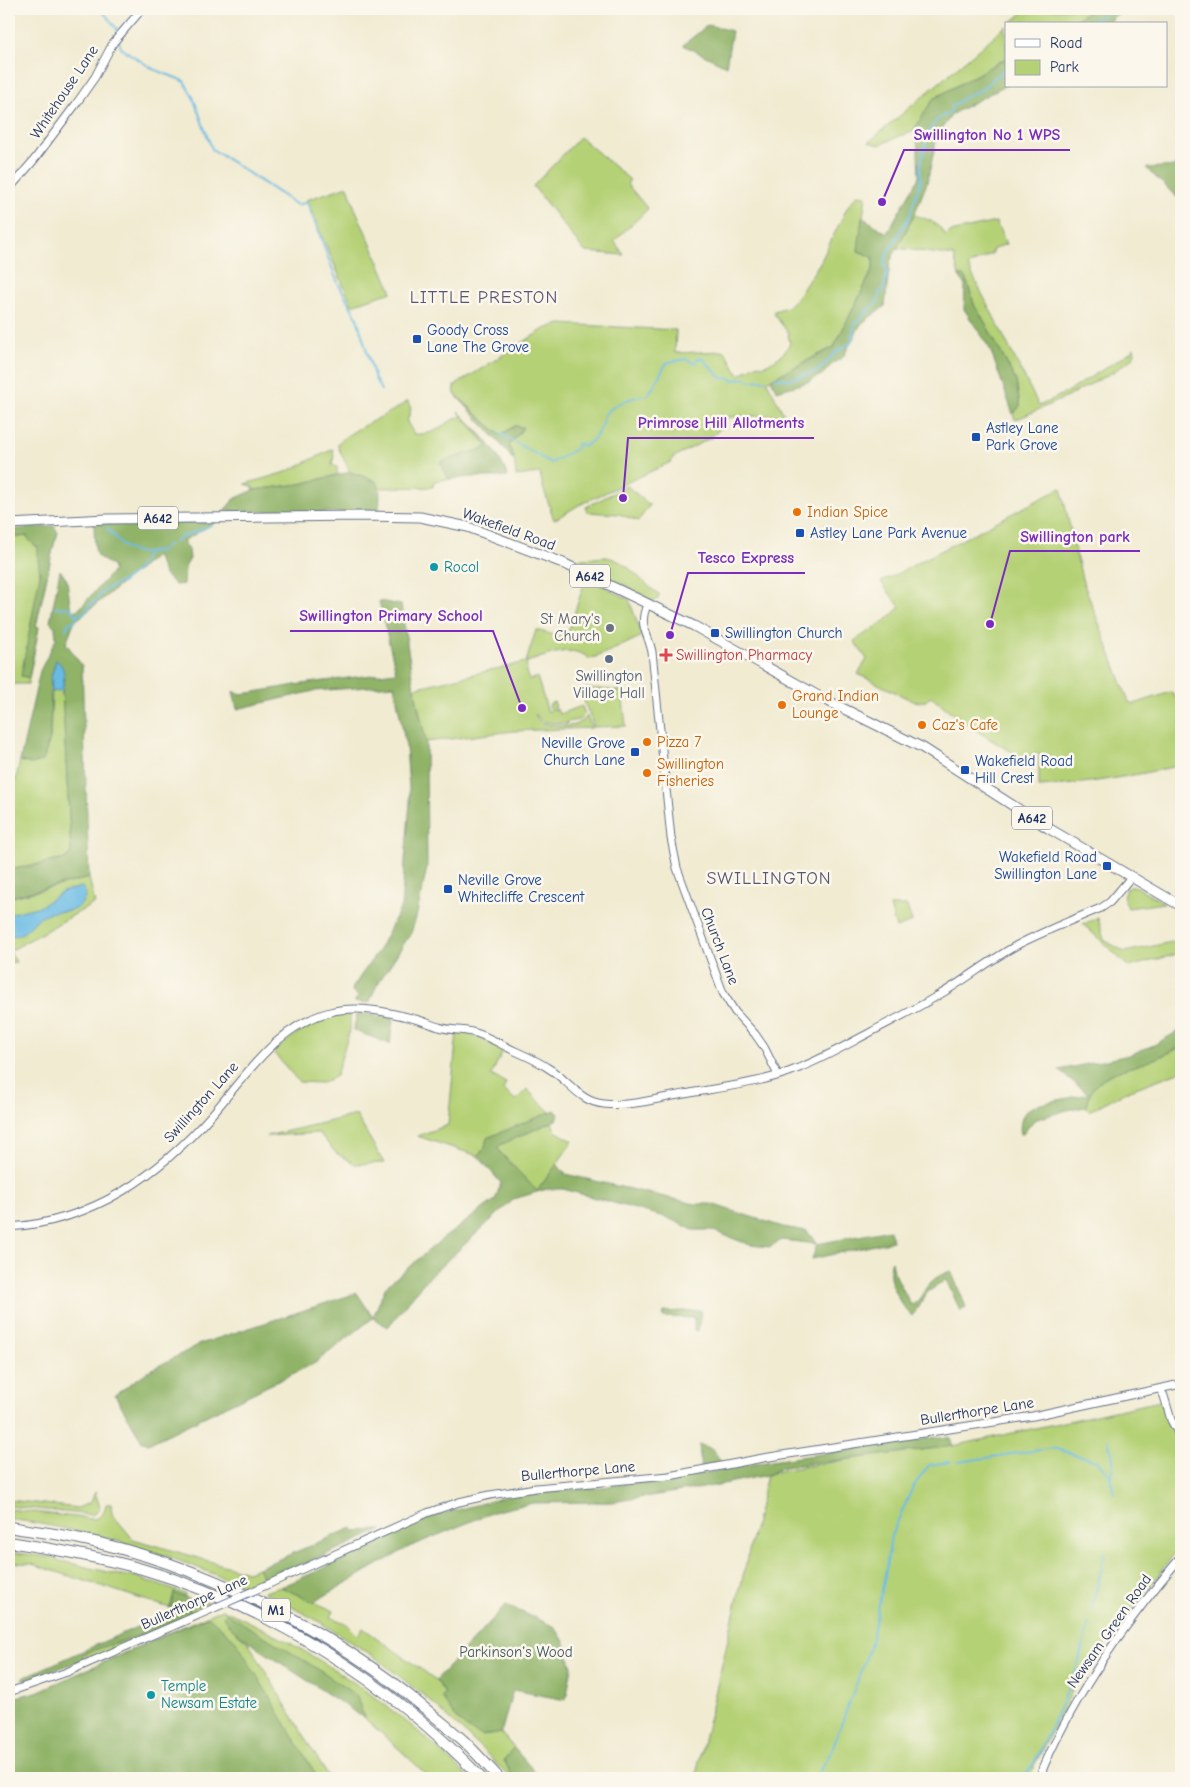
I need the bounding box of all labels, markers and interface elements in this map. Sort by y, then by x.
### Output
legend [1005,22,1168,88]
text: Road [1050,34,1082,52]
street label: Whitehouse Lane [26,41,102,142]
text: Park [1050,58,1079,76]
callout: Swillington No 1 WPS [904,119,1070,150]
text: Swillington No 1 WPS [914,126,1061,144]
district label: LITTLE PRESTON [410,287,558,308]
place label: Goody Cross Lane The Grove [427,321,529,356]
marker: Goody Cross Lane The Grove [411,333,423,345]
callout: Primrose Hill Allotments [628,407,814,438]
text: Primrose Hill Allotments [638,414,804,432]
place label: Astley Lane Park Grove [986,419,1059,454]
marker: Astley Lane Park Grove [970,431,982,443]
place label: Indian Spice [807,503,888,521]
street label: Wakefield Road [460,504,558,554]
road number: A642 [138,506,178,530]
marker: Indian Spice [791,506,803,518]
callout: Swillington park [1010,520,1140,551]
place label: Astley Lane Park Avenue [810,524,967,542]
marker: Astley Lane Park Avenue [794,527,806,539]
text: Swillington park [1020,528,1130,546]
callout: Tesco Express [688,542,805,573]
text: Tesco Express [698,549,794,567]
place label: Rocol [444,558,479,576]
marker: Rocol [428,561,440,573]
road number: A642 [570,564,610,588]
callout: Swillington Primary School [290,600,493,631]
text: Swillington Primary School [299,607,483,625]
place label: St Mary's Church [540,610,600,645]
marker: St Mary's Church [604,622,616,634]
place label: Swillington Church [725,624,843,642]
marker: Swillington Church [709,627,721,639]
place label: Swillington Pharmacy [676,646,812,664]
marker: Swillington Pharmacy [660,649,672,661]
marker: Swillington Village Hall [603,653,615,665]
place label: Swillington Village Hall [573,667,645,702]
place label: Grand Indian Lounge [792,687,879,722]
marker: Grand Indian Lounge [776,699,788,711]
place label: Caz's Cafe [932,716,999,734]
marker: Caz's Cafe [916,719,928,731]
place label: Pizza 7 [657,733,701,751]
place label: Neville Grove Church Lane [541,734,625,769]
marker: Pizza 7 [641,736,653,748]
marker: Neville Grove Church Lane [629,746,641,758]
place label: Wakefield Road Hill Crest [975,752,1073,787]
place label: Swillington Fisheries [657,755,724,790]
marker: Wakefield Road Hill Crest [959,764,971,776]
marker: Swillington Fisheries [641,767,653,779]
road number: A642 [1012,806,1052,830]
place label: Wakefield Road Swillington Lane [994,848,1097,883]
marker: Wakefield Road Swillington Lane [1101,860,1113,872]
district label: SWILLINGTON [706,868,832,889]
place label: Neville Grove Whitecliffe Crescent [458,871,585,906]
marker: Neville Grove Whitecliffe Crescent [442,883,454,895]
street label: Church Lane [697,905,743,988]
street label: Swillington Lane [160,1057,242,1146]
street label: Bullerthorpe Lane [919,1393,1035,1429]
street label: Bullerthorpe Lane [520,1457,636,1485]
street label: Bullerthorpe Lane [138,1570,250,1634]
street label: Newsam Green Road [1063,1571,1155,1691]
road number: M1 [262,1598,290,1622]
park label: Parkinson's Wood [459,1643,573,1661]
place label: Temple Newsam Estate [161,1677,257,1712]
marker: Temple Newsam Estate [145,1689,157,1701]

